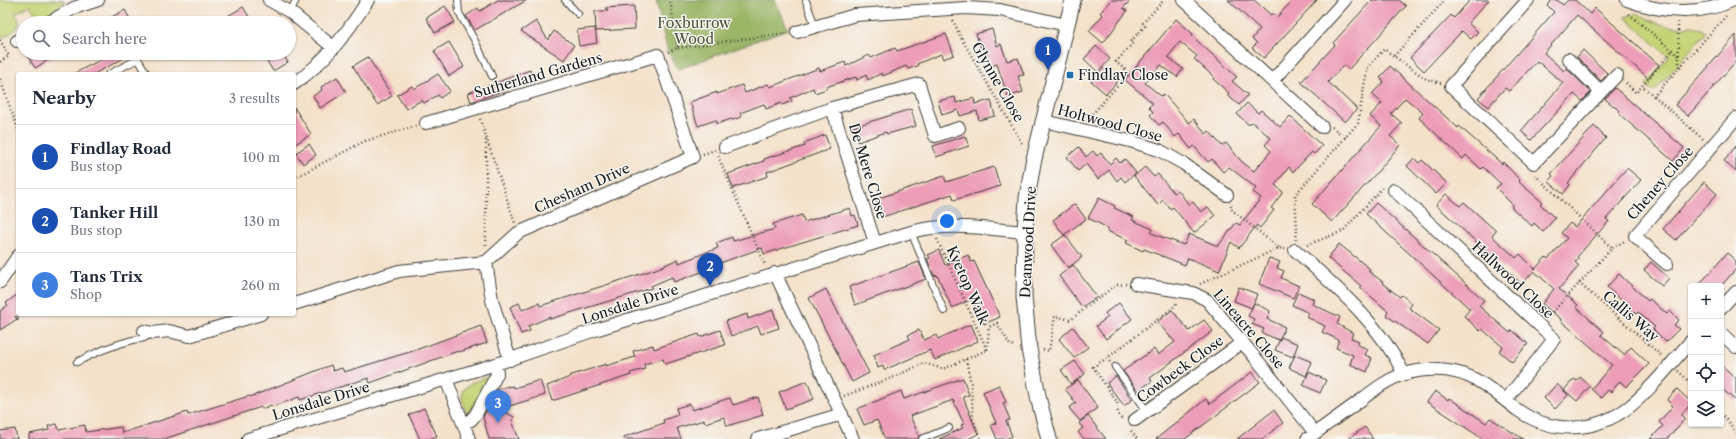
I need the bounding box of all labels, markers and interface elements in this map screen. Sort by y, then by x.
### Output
park label: Foxburrow Wood [657,14,731,48]
search box [16,16,296,60]
icon: search [30,27,52,49]
text: Search here [62,29,147,48]
pin: 1 [1035,37,1061,70]
street label: Glynne Close [968,39,1028,125]
street label: Sutherland Gardens [472,48,604,102]
place label: Findlay Close [1078,66,1169,84]
marker: Findlay Close [1065,70,1075,80]
text: Nearby [32,88,96,108]
text: 3 results [229,90,280,106]
street label: Holtwood Close [1056,100,1164,146]
street label: De Mere Close [845,121,891,221]
text: Findlay Road [70,139,172,158]
street label: Cheney Close [1623,142,1697,224]
text: 1 [42,149,48,165]
text: 100 m [242,149,280,165]
text: Bus stop [70,158,122,174]
street label: Chesham Drive [531,159,633,217]
street label: Deanwood Drive [1016,185,1040,298]
text: Tanker Hill [70,203,158,222]
your location [937,211,957,231]
text: 2 [41,213,49,229]
text: 130 m [244,213,280,229]
text: Bus stop [70,222,122,238]
street label: Hallwood Close [1468,237,1558,323]
street label: Kyetop Walk [943,243,994,328]
pin: 2 [697,253,723,286]
text: Tans Trix [70,267,143,286]
text: 3 [41,277,49,293]
text: 260 m [241,277,280,293]
street label: Lonsdale Drive [579,280,681,328]
map controls [1688,283,1724,427]
button: + [1688,283,1724,319]
text: Shop [70,286,102,302]
street label: Lineacre Close [1210,286,1289,373]
street label: Callis Way [1599,287,1663,346]
button: − [1688,319,1724,355]
street label: Cowbeck Close [1133,331,1227,407]
button: locate [1688,355,1724,391]
street label: Lonsdale Drive [270,378,372,424]
pin: 3 [485,390,511,423]
button: layers [1688,391,1724,427]

